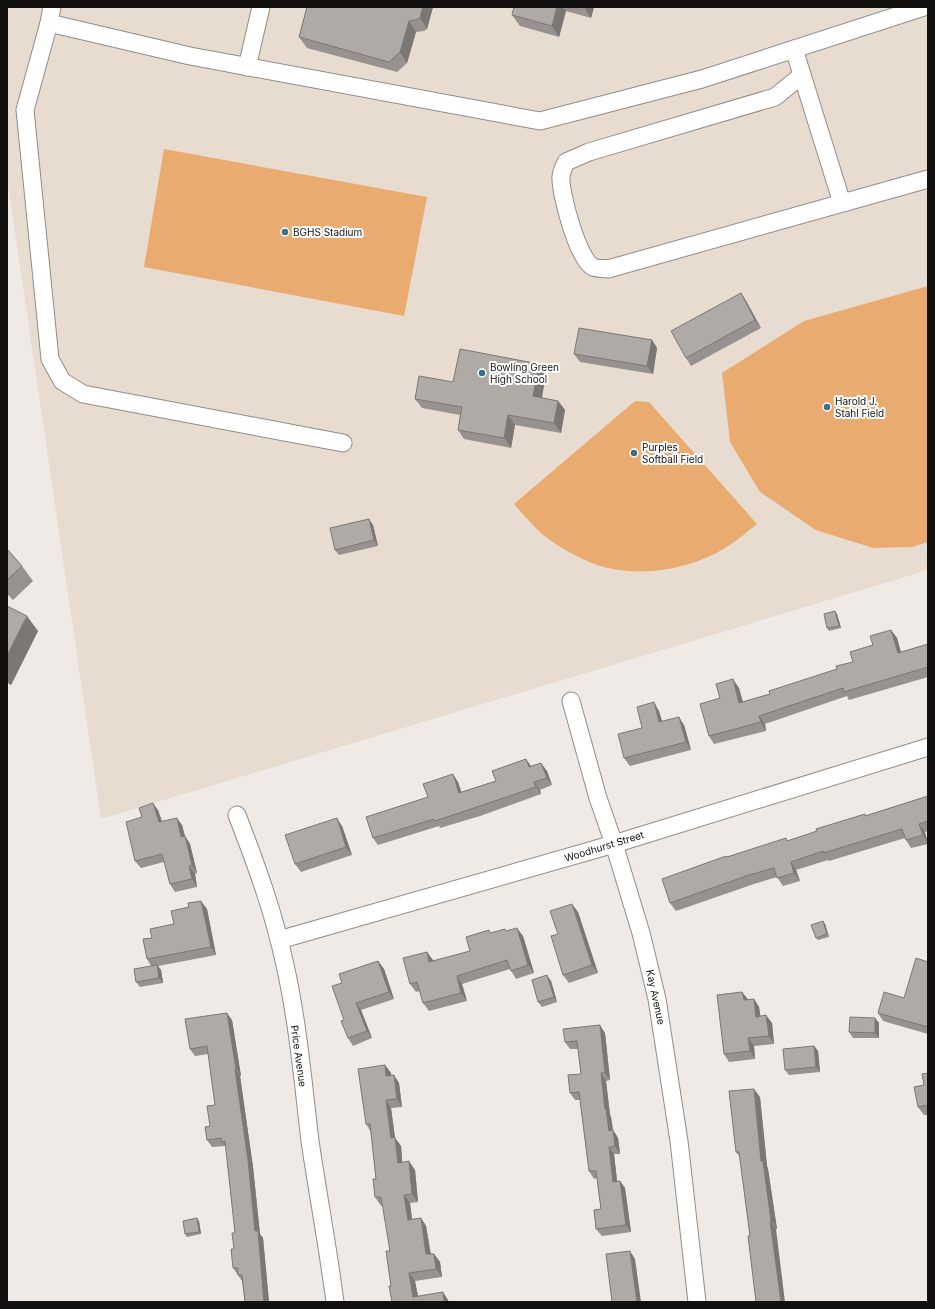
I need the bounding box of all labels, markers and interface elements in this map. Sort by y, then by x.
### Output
place label: BGHS Stadium [293,226,362,238]
marker: BGHS Stadium [280,227,290,237]
place label: Bowling Green High School [490,361,559,385]
marker: Bowling Green High School [477,368,487,378]
place label: Harold J. Stahl Field [835,395,884,419]
marker: Harold J. Stahl Field [822,402,832,412]
place label: Purples Softball Field [642,441,703,465]
marker: Purples Softball Field [629,448,639,458]
street label: Woodhurst Street [563,828,646,864]
street label: Kay Avenue [644,968,668,1026]
street label: Price Avenue [289,1024,309,1088]

